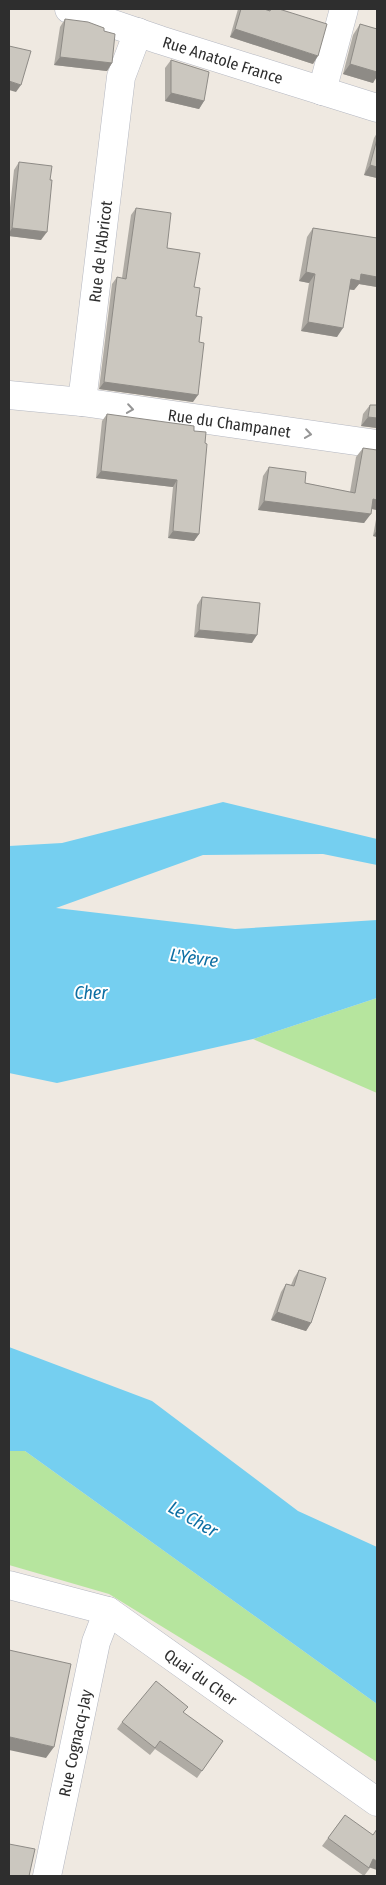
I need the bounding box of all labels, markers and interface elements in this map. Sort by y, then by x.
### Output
street label: Rue Anatole France [160,32,285,88]
street label: Rue de l'Abricot [85,199,116,304]
one-way arrow [126,403,134,414]
street label: Rue du Champanet [167,405,293,442]
one-way arrow [304,428,312,439]
water label: L'Yèvre [168,944,220,972]
water label: Cher [74,982,108,1004]
water label: Le Cher [164,1496,222,1542]
street label: Quai du Cher [160,1645,241,1710]
street label: Rue Cognacq-Jay [55,1687,96,1798]

